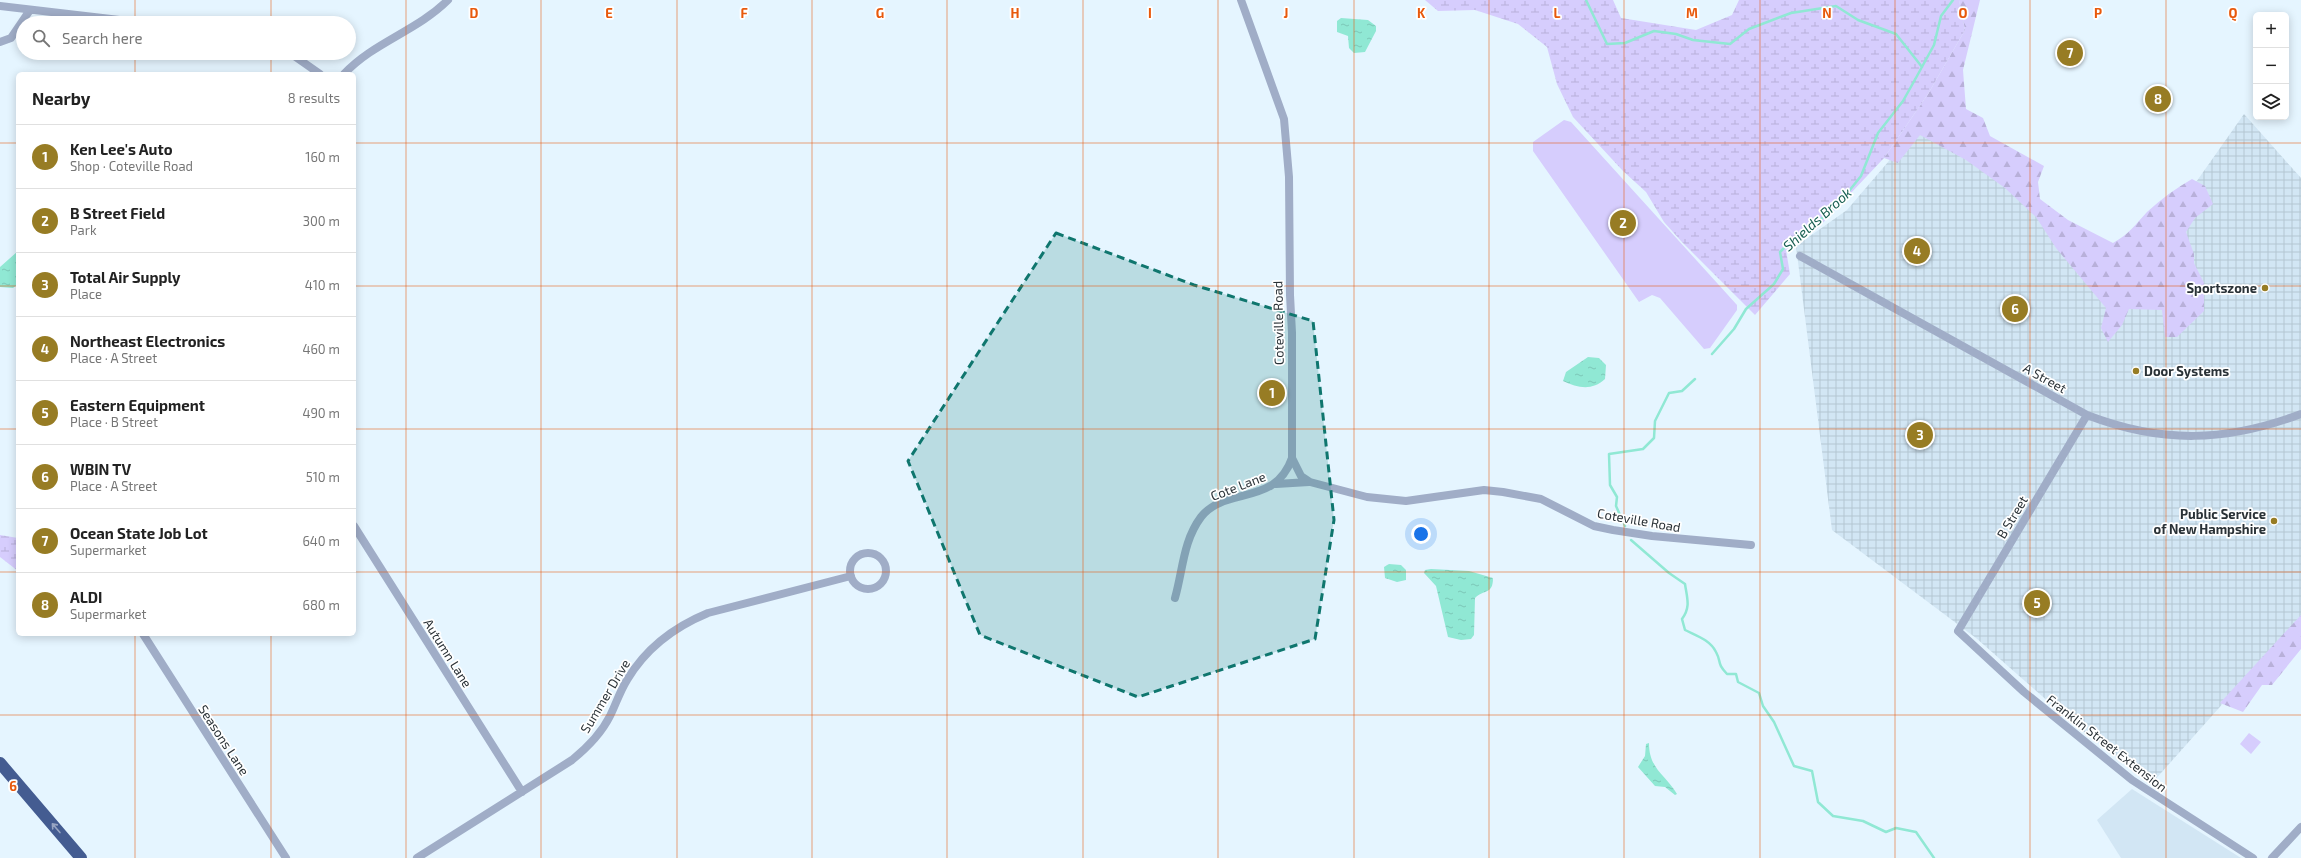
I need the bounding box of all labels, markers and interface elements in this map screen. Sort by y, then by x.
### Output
text: D [470,5,479,21]
text: E [605,5,613,21]
text: F [740,5,748,21]
text: G [876,5,884,21]
text: H [1011,5,1020,21]
text: I [1148,5,1152,21]
text: J [1284,5,1288,21]
text: K [1417,5,1426,21]
text: L [1554,5,1561,21]
text: M [1686,5,1698,21]
text: N [1822,5,1832,21]
text: O [1959,5,1968,21]
text: P [2094,5,2102,21]
text: Q [2229,5,2238,22]
map controls [2253,12,2289,120]
button: + [2253,12,2289,48]
search box [16,16,356,60]
icon: search [30,27,52,49]
text: Search here [62,29,143,47]
pin: 7 [2057,38,2083,68]
button: − [2253,48,2289,84]
pin: 8 [2145,84,2171,114]
button: layers [2253,84,2289,120]
text: Nearby [32,88,90,108]
text: 8 results [288,90,340,106]
text: Ken Lee's Auto [70,140,173,158]
text: 1 [42,149,48,165]
text: 160 m [305,149,340,165]
text: Shop · Coteville Road [70,158,193,174]
water label: Shields Brook [1779,184,1855,254]
text: B Street Field [70,204,165,222]
pin: 2 [1610,208,1636,238]
text: 2 [41,213,49,229]
text: 300 m [303,213,340,229]
text: Park [70,222,97,238]
pin: 4 [1904,236,1930,266]
text: Total Air Supply [70,268,181,286]
text: 3 [41,277,49,293]
text: 410 m [305,277,340,293]
place label: Sportszone [2187,280,2257,296]
street label: Coteville Road [1269,281,1287,365]
marker: Sportszone [2260,283,2270,293]
text: Place [70,286,102,302]
pin: 6 [2002,294,2028,324]
text: Northeast Electronics [70,332,225,350]
text: 4 [41,341,49,357]
text: 460 m [302,341,340,357]
text: Place · A Street [70,350,157,366]
street label: A Street [2021,360,2069,396]
place label: Door Systems [2144,363,2229,379]
marker: Door Systems [2131,366,2141,376]
pin: 1 [1259,378,1285,408]
text: Eastern Equipment [70,396,205,414]
text: 5 [41,405,49,421]
text: 490 m [302,405,340,421]
text: Place · B Street [70,414,158,430]
pin: 3 [1907,420,1933,450]
text: WBIN TV [70,460,131,478]
street label: Cote Lane [1208,468,1268,504]
text: 6 [41,469,49,485]
text: 510 m [306,469,340,485]
text: Place · A Street [70,478,157,494]
street label: B Street [1993,493,2031,541]
street label: Coteville Road [1596,505,1682,535]
place label: Public Service of New Hampshire [2154,506,2266,537]
marker: Public Service of New Hampshire [2269,516,2279,526]
text: Ocean State Job Lot [70,524,208,542]
your location [1411,524,1431,544]
text: 7 [42,533,48,549]
text: 640 m [302,533,340,549]
text: Supermarket [70,542,147,558]
text: ALDI [70,588,102,606]
pin: 5 [2024,588,2050,618]
text: 8 [41,597,49,613]
text: 680 m [303,597,340,613]
text: Supermarket [70,606,147,622]
street label: Autumn Lane [421,616,475,690]
street label: Summer Drive [577,656,633,736]
street label: Franklin Street Extension [2044,691,2170,795]
street label: Seasons Lane [195,702,253,778]
text: 6 [9,778,17,794]
one-way arrow [51,823,60,834]

